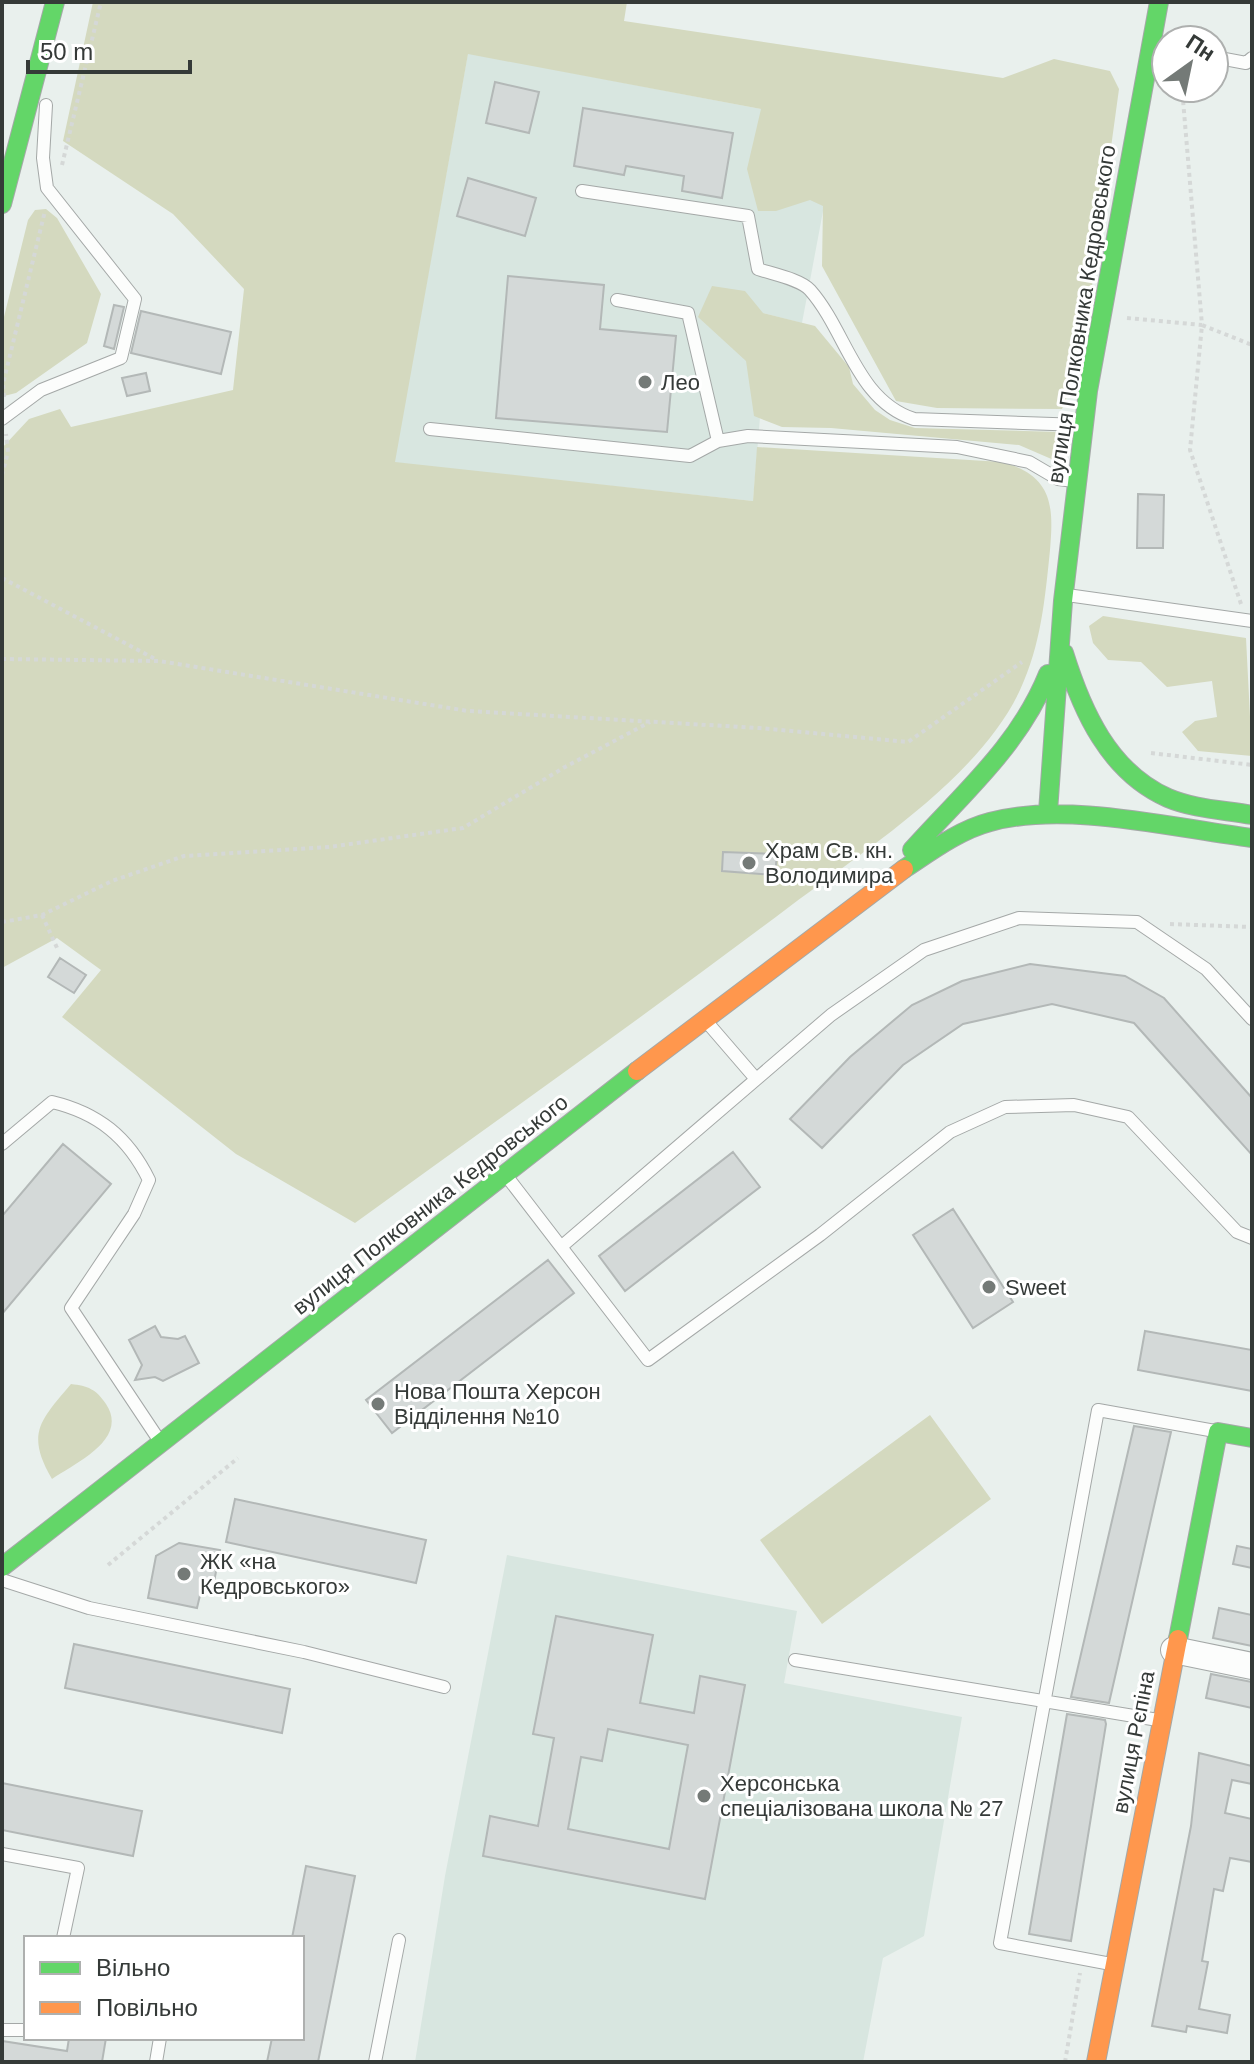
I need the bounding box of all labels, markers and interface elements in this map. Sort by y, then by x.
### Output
scale bar [28,24,190,74]
north arrow [1150,24,1230,104]
text: Пн [1182,29,1220,66]
text: 50 m [40,38,93,65]
street label: вулиця Полковника Кедровського [1042,143,1121,485]
place label: Лео [661,370,700,395]
marker: Лео [636,373,654,391]
place label: Храм Св. кн. Володимира [765,838,894,888]
marker: Храм Св. кн. Володимира [740,854,758,872]
street label: вулиця Полковника Кедровського [288,1089,573,1320]
place label: Sweet [1005,1275,1066,1300]
marker: Sweet [980,1278,998,1296]
place label: Нова Пошта Херсон Відділення №10 [394,1379,601,1429]
marker: Нова Пошта Херсон Відділення №10 [369,1395,387,1413]
place label: ЖК «на Кедровського» [200,1549,350,1599]
marker: ЖК «на Кедровського» [175,1565,193,1583]
street label: вулиця Рєпіна [1107,1668,1160,1815]
place label: Херсонська спеціалізована школа № 27 [720,1771,1004,1821]
marker: Херсонська спеціалізована школа № 27 [695,1787,713,1805]
legend [24,1936,304,2040]
text: Вільно [96,1954,170,1981]
text: Повільно [96,1994,198,2021]

